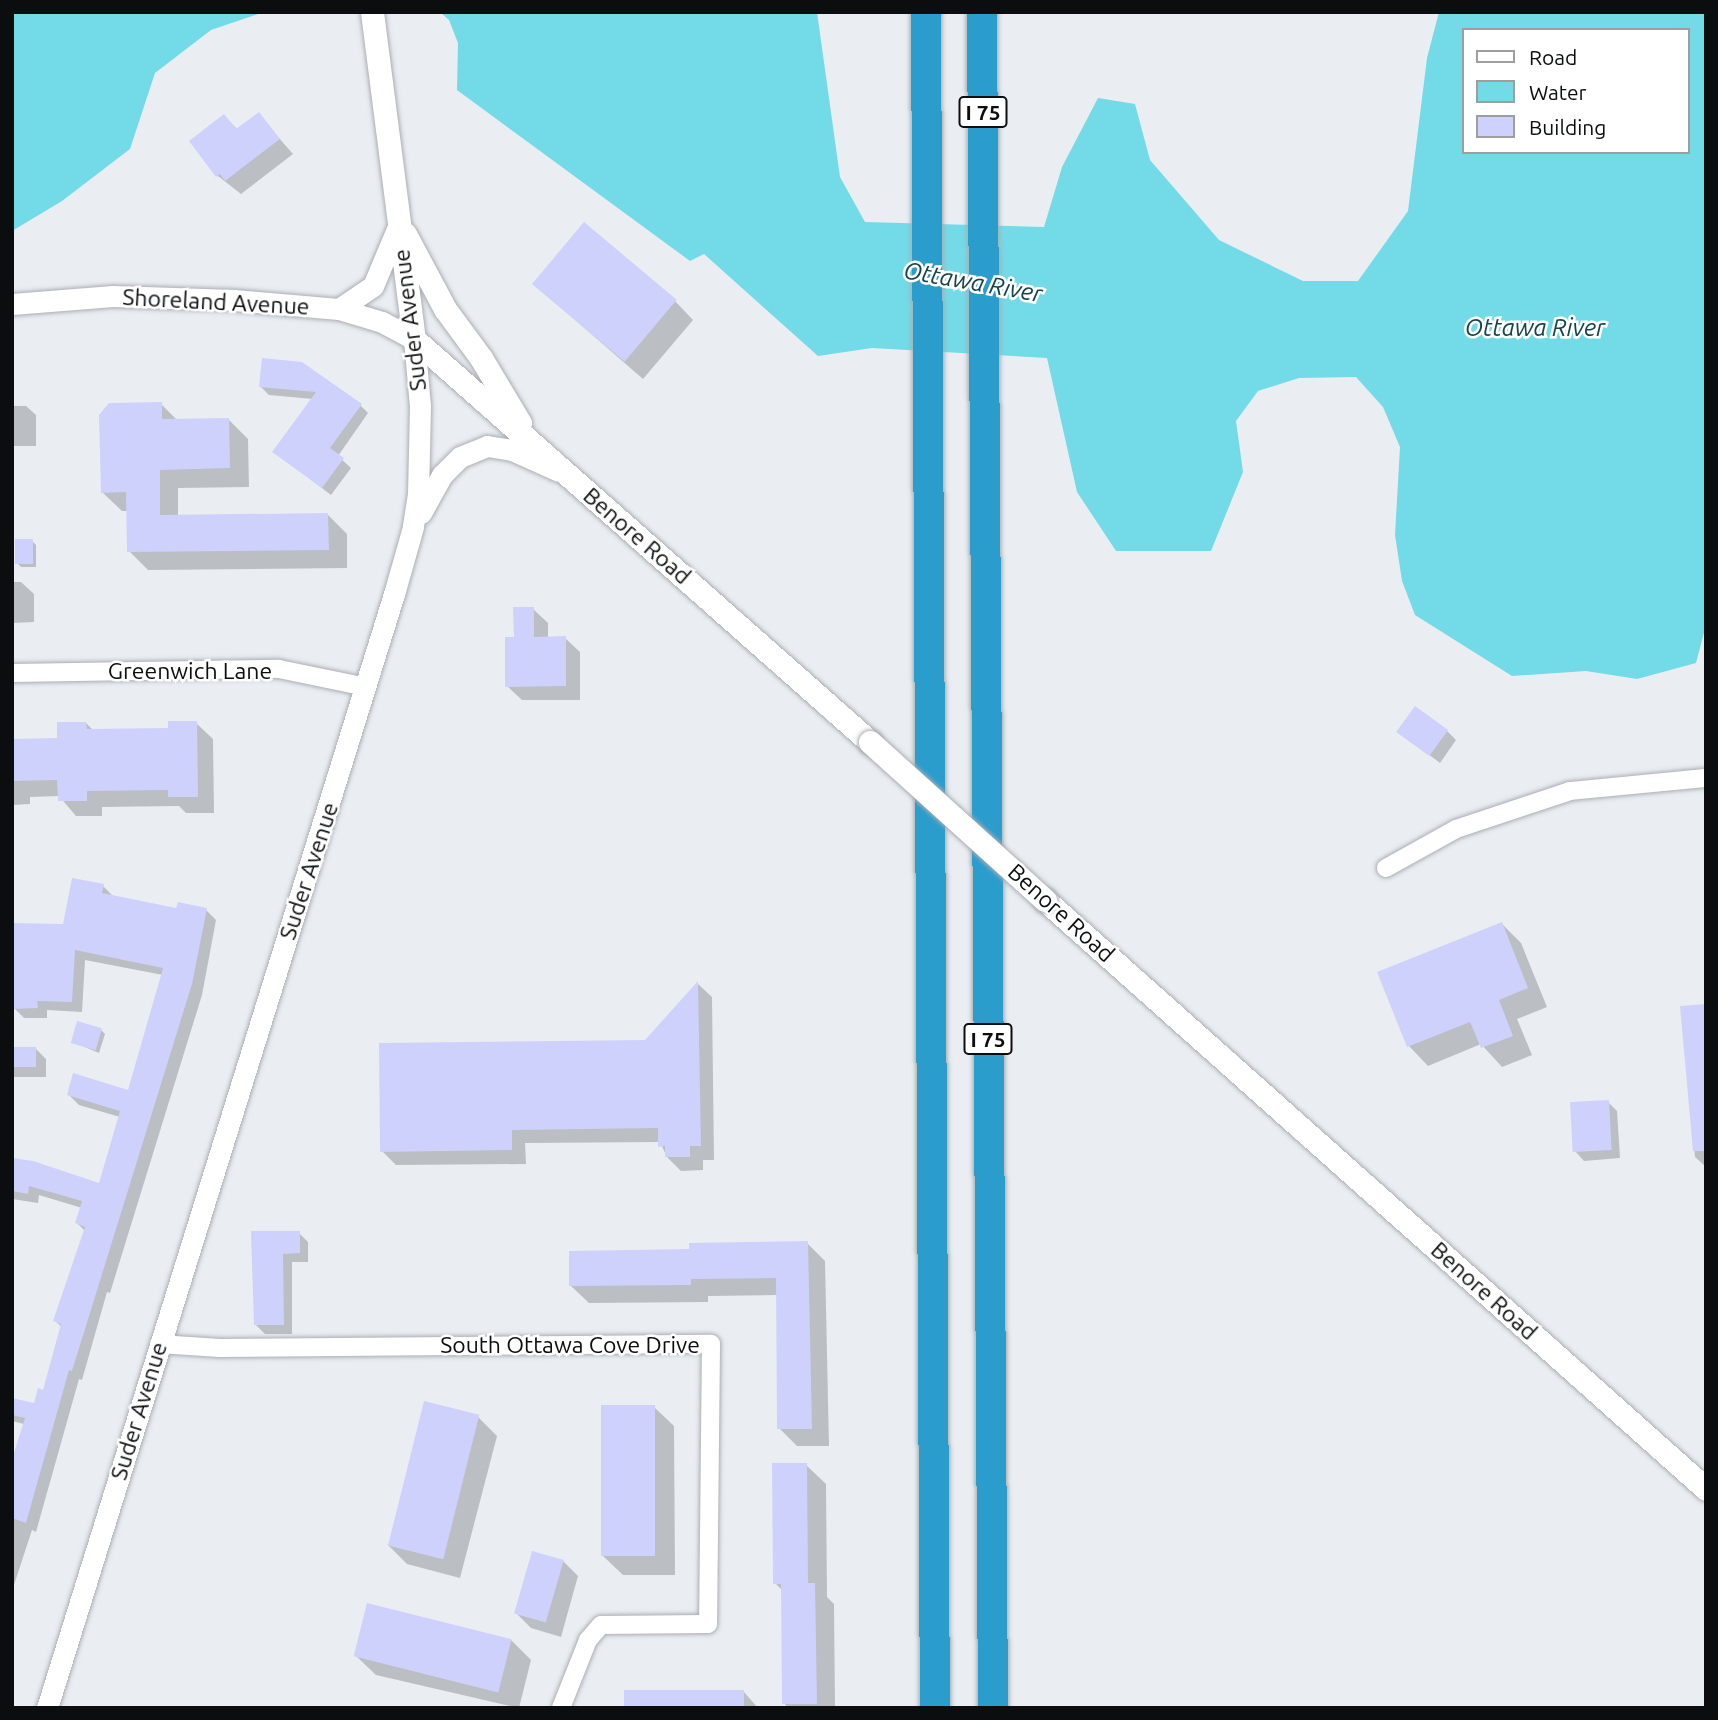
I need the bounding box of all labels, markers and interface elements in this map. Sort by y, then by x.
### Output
legend [1462,28,1690,154]
text: Road [1529,45,1577,69]
text: Water [1529,80,1587,104]
road number: I 75 [958,94,1007,130]
text: Building [1529,115,1606,139]
street label: Suder Avenue [388,247,432,393]
water label: Ottawa River [901,256,1045,308]
street label: Shoreland Avenue [122,283,310,321]
water label: Ottawa River [1465,314,1605,342]
street label: Benore Road [578,482,696,590]
street label: Greenwich Lane [108,657,272,685]
street label: Suder Avenue [274,799,344,943]
street label: Benore Road [1002,858,1120,968]
road number: I 75 [964,1021,1012,1056]
street label: Benore Road [1425,1236,1543,1346]
street label: South Ottawa Cove Drive [440,1331,700,1359]
street label: Suder Avenue [105,1339,173,1483]

